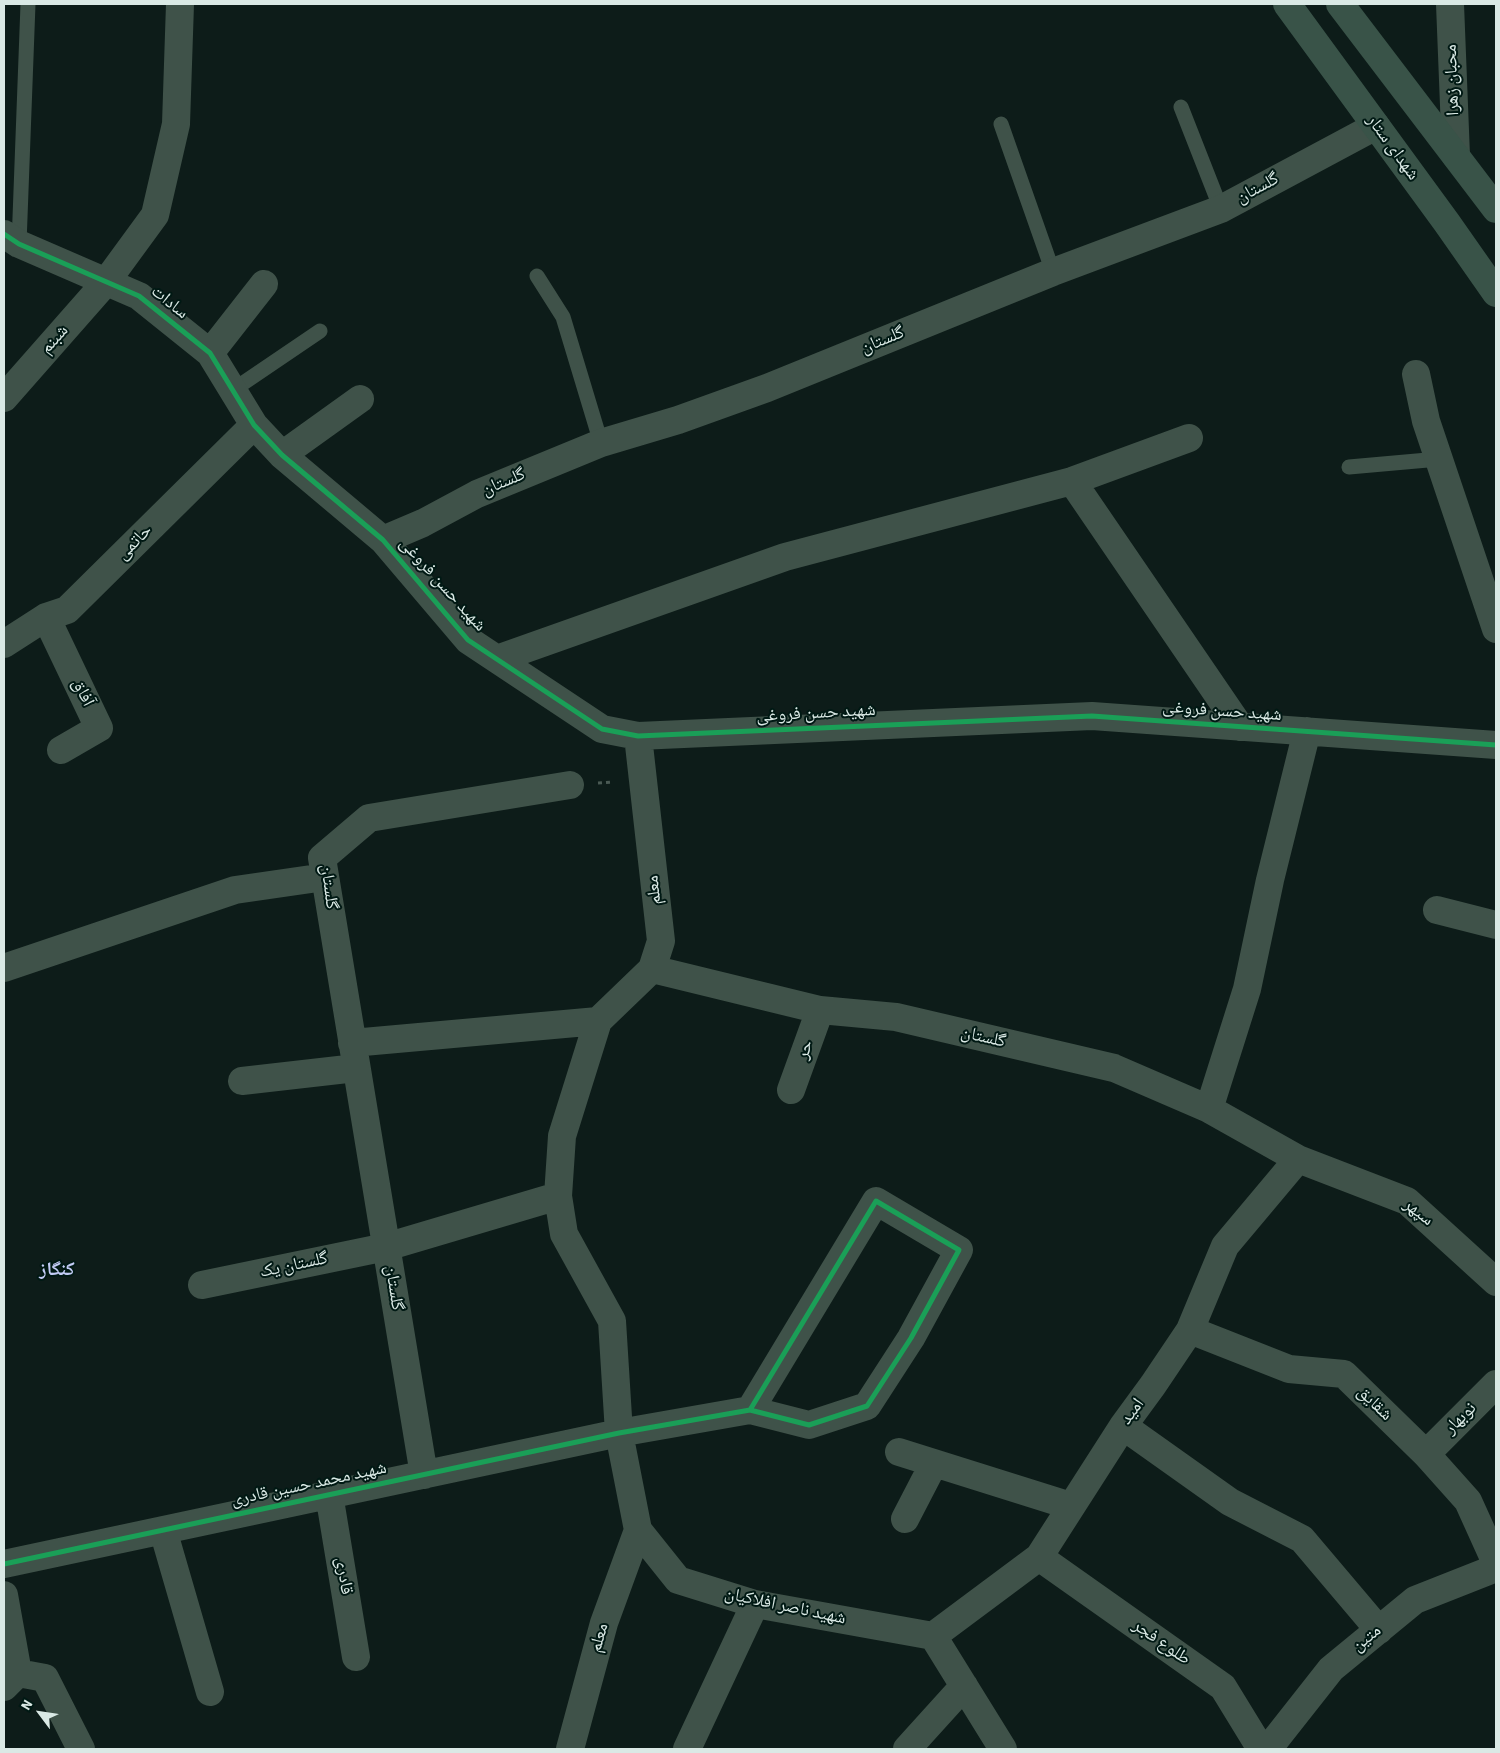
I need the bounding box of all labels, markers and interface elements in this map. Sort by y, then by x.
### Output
street label: محبان زهرا [1441,44,1465,116]
street label: شهدای ستار [1361,111,1423,185]
street label: گلستان [1233,169,1283,209]
street label: سادات [146,281,192,325]
street label: شبنم [36,321,74,359]
street label: گلستان [858,322,908,360]
street label: گلستان [479,464,529,502]
street label: حاتمی [113,521,157,565]
street label: شهید حسن فروغی [394,533,490,637]
street label: آفاق [66,676,98,710]
street label: شهید حسن فروغی [1162,697,1282,727]
street label: شهید حسن فروغی [756,700,876,728]
street label: گلستان [315,863,341,911]
street label: معلم [643,874,667,906]
street label: گلستان [958,1022,1008,1054]
street label: حر [793,1038,819,1062]
street label: سپهر [1399,1194,1437,1232]
street label: گلستان یک [258,1248,330,1284]
district label: کنگاز [39,1260,75,1282]
street label: گلستان [379,1264,407,1312]
street label: شقایق [1352,1382,1396,1426]
street label: امید [1116,1395,1150,1429]
street label: نوبهار [1440,1398,1482,1440]
street label: شهید محمد حسین قادری [229,1458,389,1512]
street label: قادری [329,1556,357,1596]
street label: شهید ناصر افلاکیان [722,1584,848,1630]
street label: طلوع فجر [1128,1615,1194,1671]
street label: معلم [586,1621,614,1655]
street label: متین [1348,1621,1386,1657]
north arrow [15,1688,65,1738]
text: N [16,1696,38,1714]

